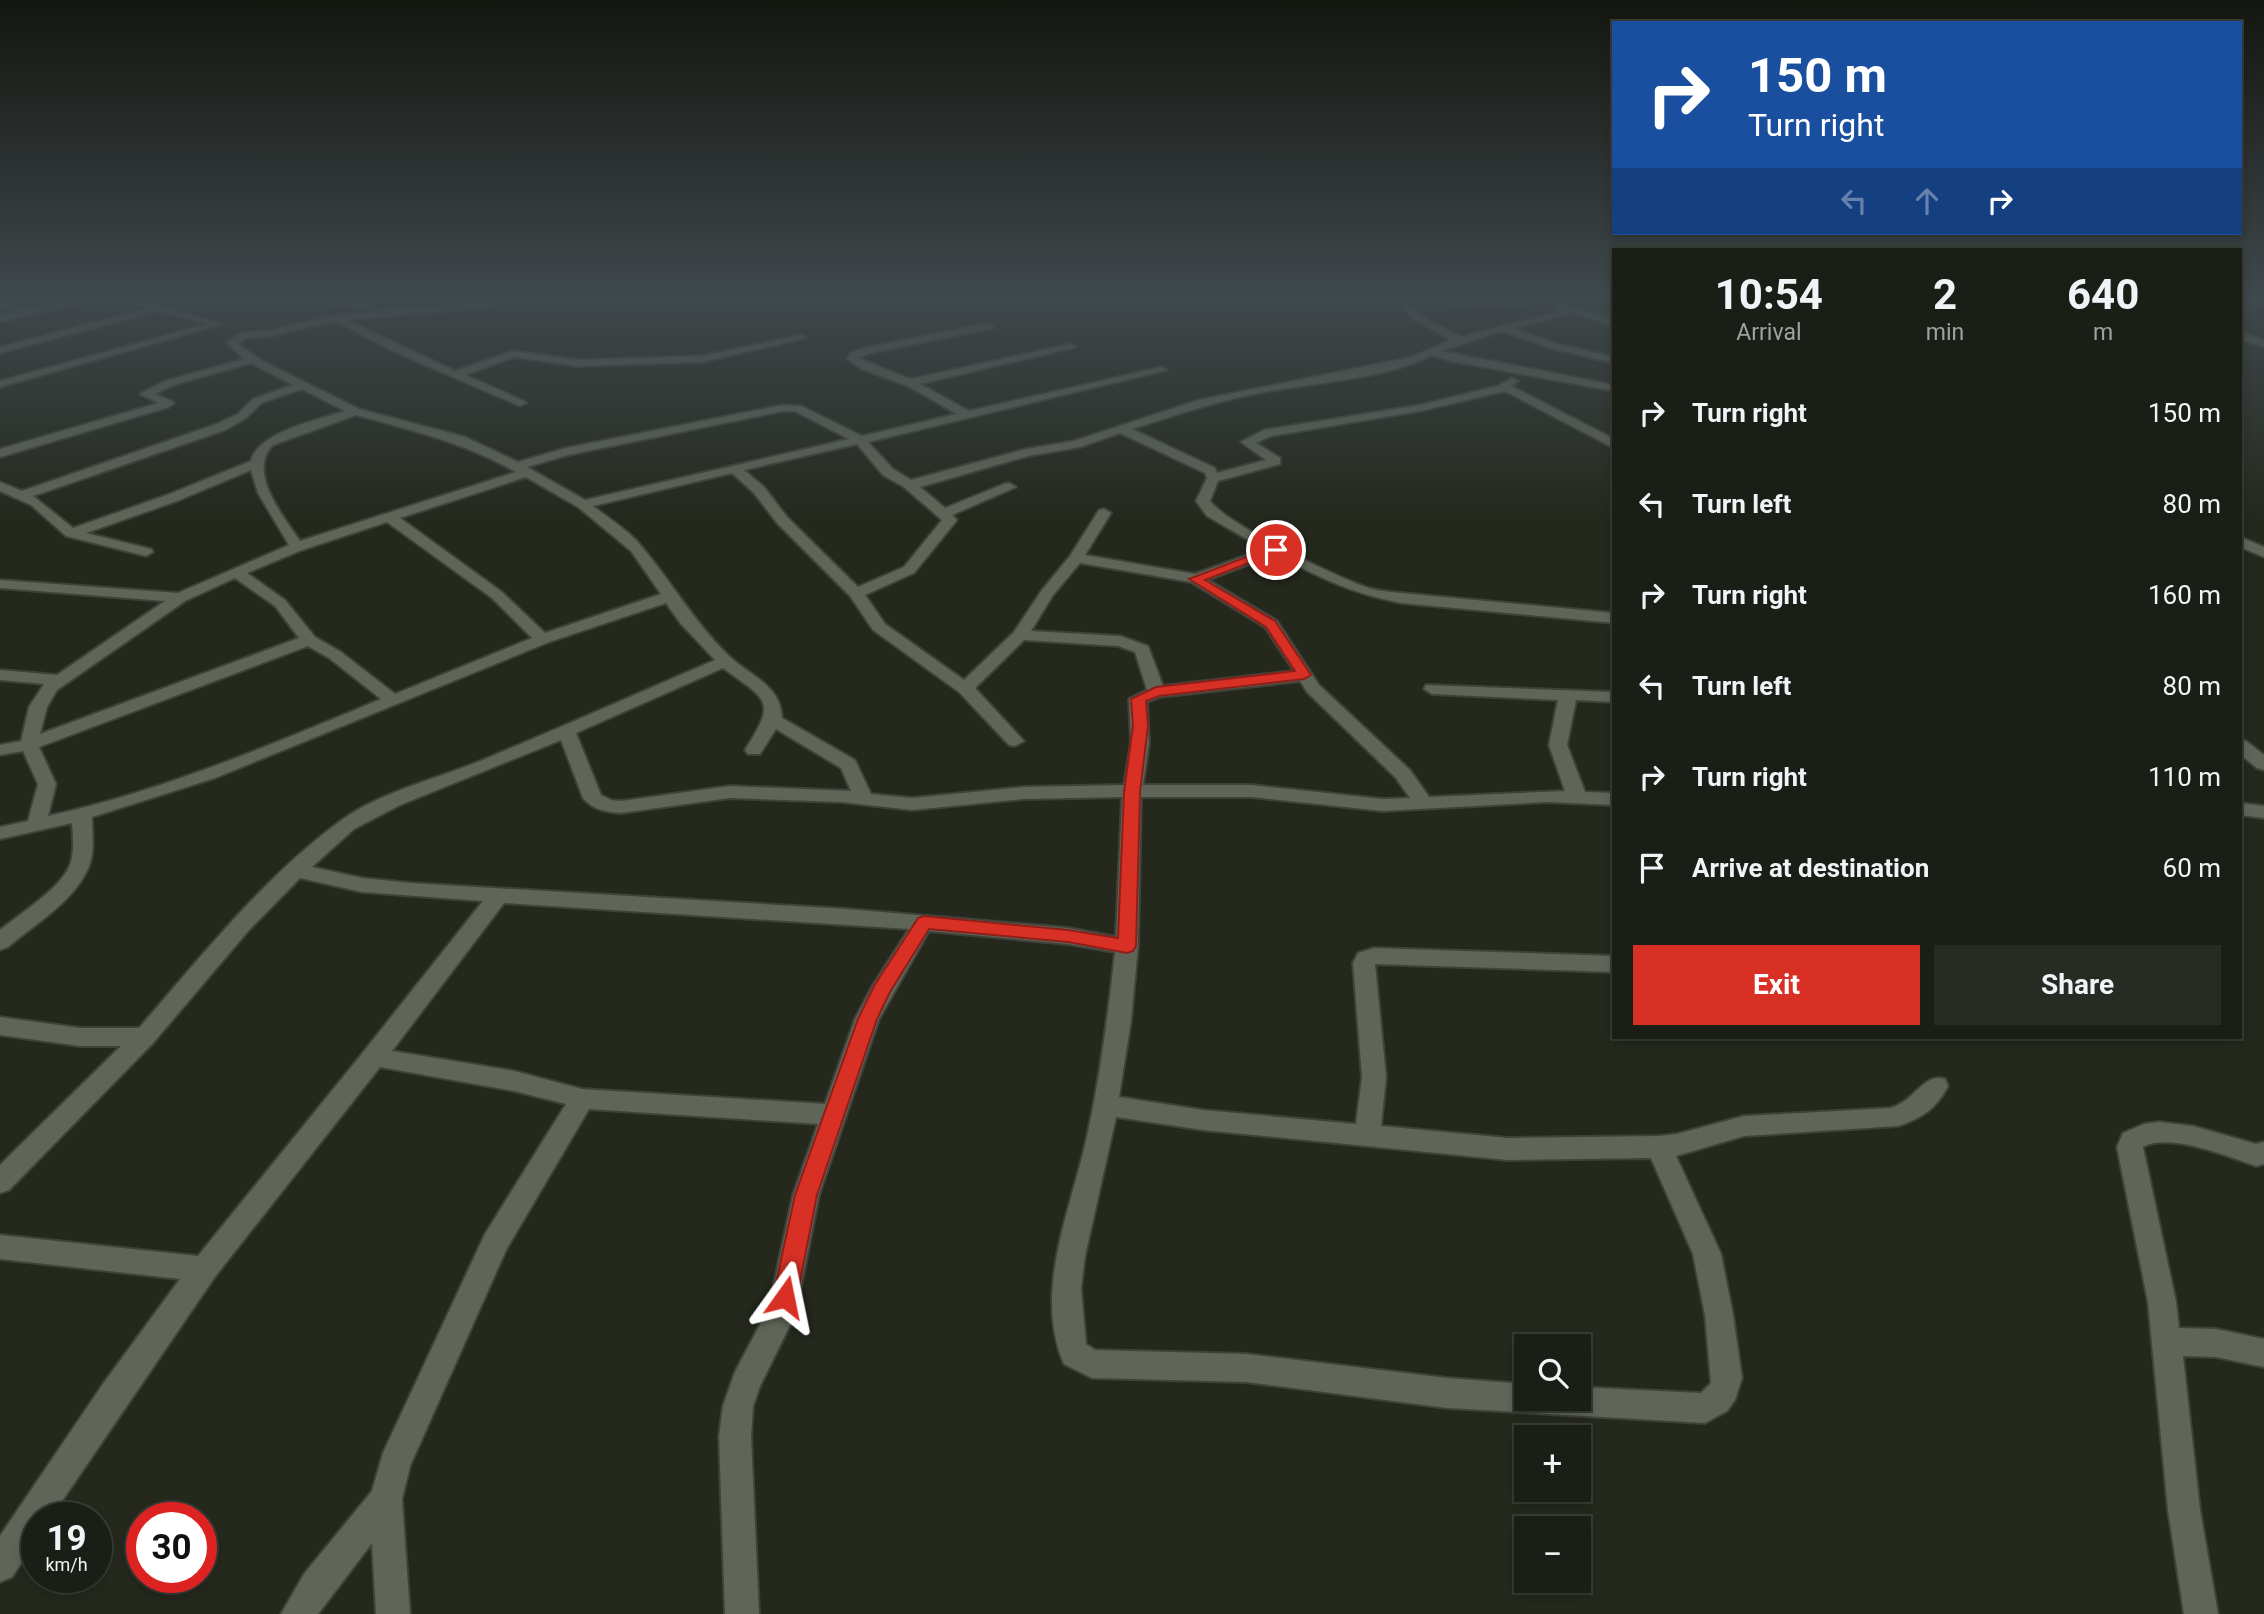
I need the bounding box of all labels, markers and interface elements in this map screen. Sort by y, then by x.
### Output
text: 150 m [1748,47,1887,104]
icon: right [1633,49,1724,140]
text: Turn right [1748,106,1884,144]
icon: left [1835,182,1873,220]
icon: ahead [1908,182,1946,220]
icon: right [1981,182,2019,220]
text: 10:54 [1715,270,1823,319]
text: 2 [1933,270,1957,319]
text: 640 [2067,270,2139,319]
text: Arrival [1736,319,1802,346]
text: min [1926,319,1964,346]
text: m [2093,319,2113,346]
icon: right [1633,394,1671,432]
text: Turn right [1692,398,1807,428]
text: 150 m [2148,398,2221,428]
icon: left [1633,485,1671,523]
text: Turn left [1692,489,1791,519]
text: 80 m [2163,489,2221,519]
pin [1246,520,1306,580]
icon: arrive [1257,531,1295,569]
icon: right [1633,576,1671,614]
text: Turn right [1692,580,1807,610]
text: 160 m [2148,580,2221,610]
icon: left [1633,667,1671,705]
text: Turn left [1692,671,1791,701]
text: 80 m [2163,671,2221,701]
icon: right [1633,758,1671,796]
text: Turn right [1692,762,1807,792]
text: 110 m [2148,762,2221,792]
icon: arrive [1633,849,1671,887]
text: Arrive at destination [1692,853,1929,883]
text: 60 m [2163,853,2221,883]
button: Exit [1633,945,1920,1025]
button: Share [1934,945,2221,1025]
position arrow [748,1260,822,1334]
map controls [1514,1334,1591,1593]
button: search [1514,1334,1591,1411]
button: + [1514,1425,1591,1502]
speed limit sign: 30 [126,1502,217,1593]
button: − [1514,1516,1591,1593]
text: 19 [46,1518,87,1559]
text: km/h [45,1554,88,1575]

